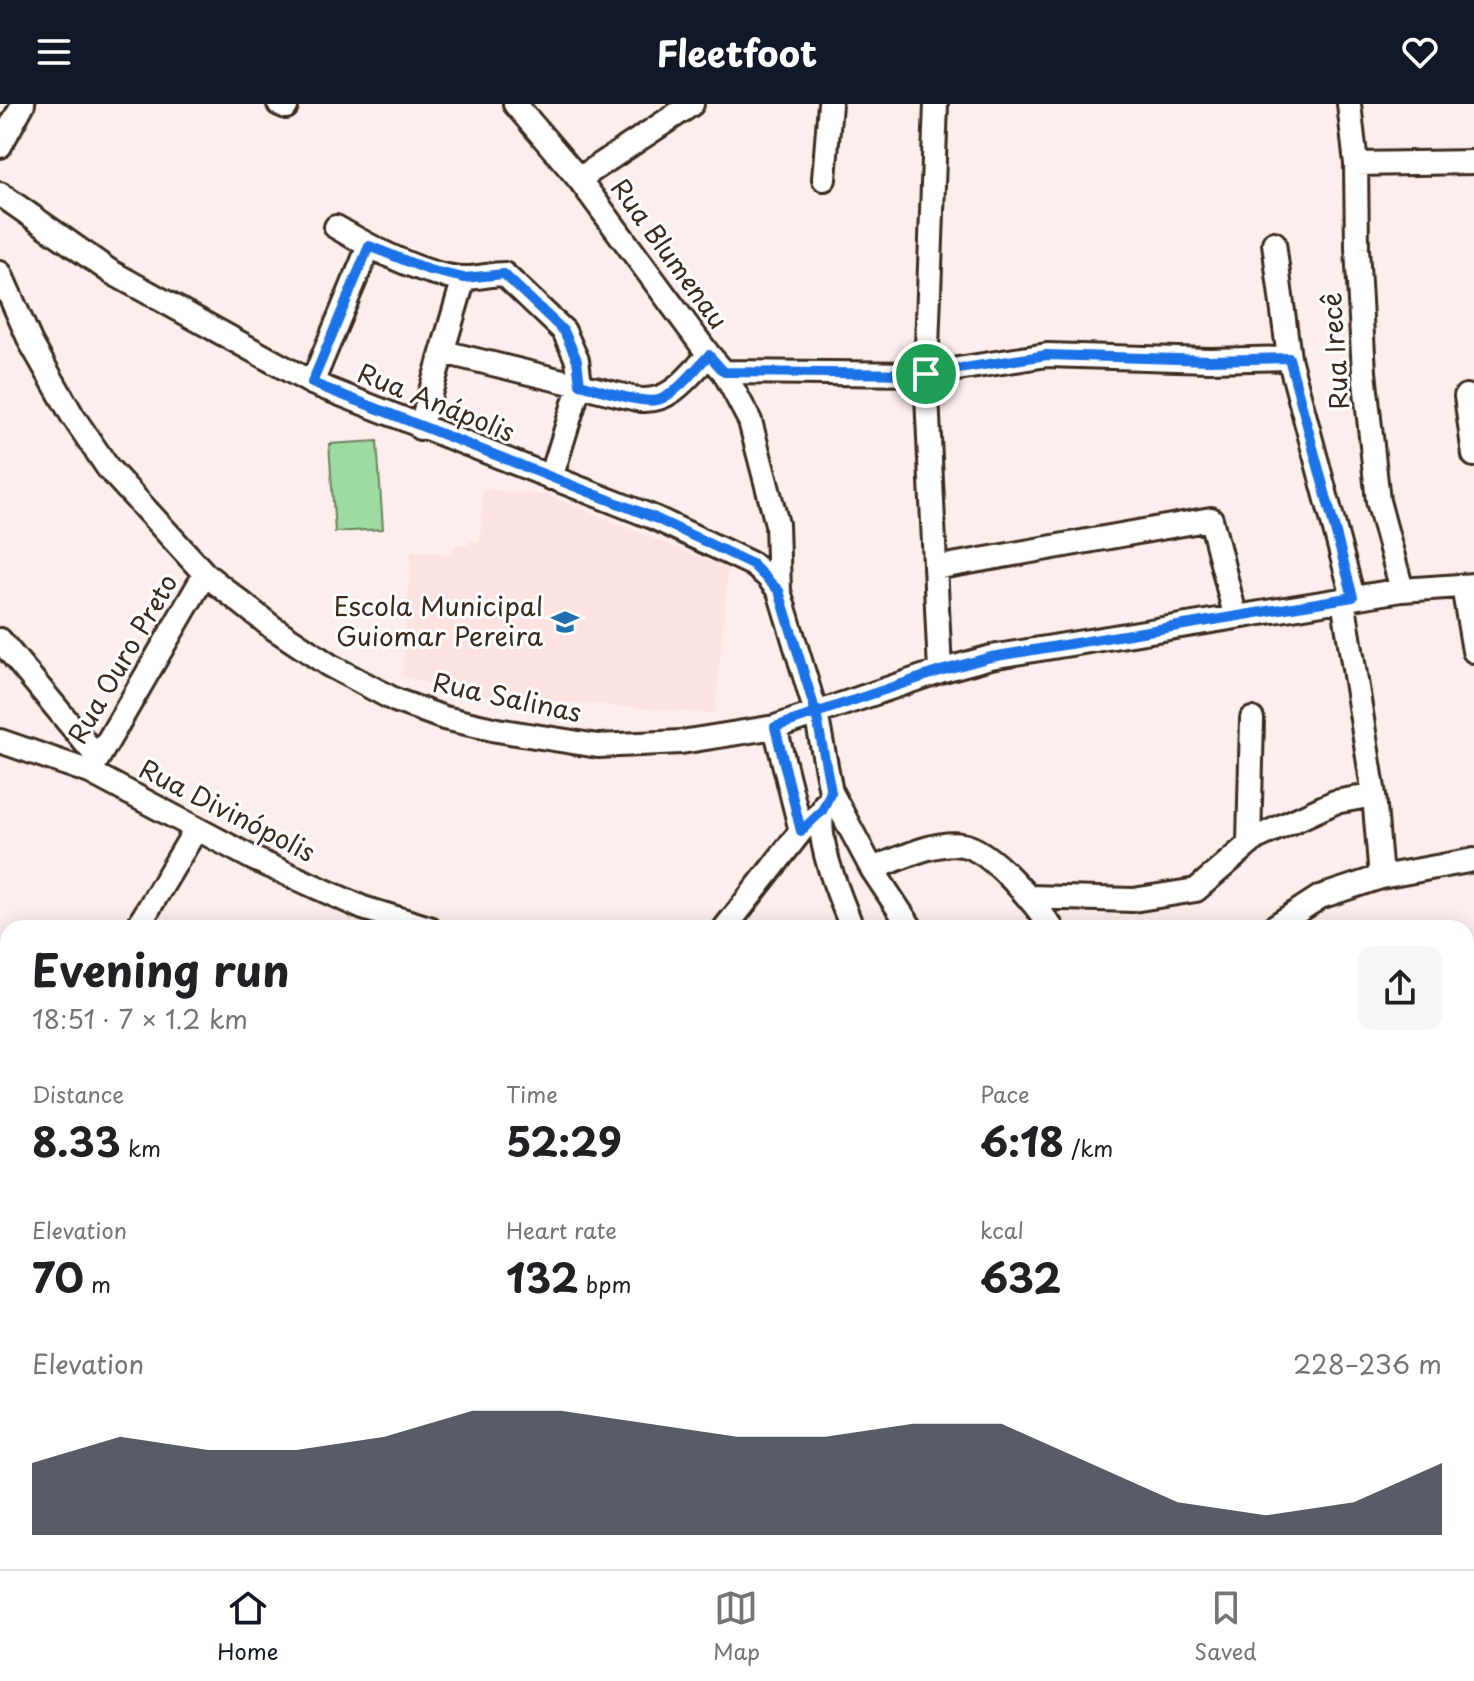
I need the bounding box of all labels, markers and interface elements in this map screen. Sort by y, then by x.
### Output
text: Fleetfoot [657,25,817,79]
icon: menu [32,30,76,74]
icon: heart [1398,30,1442,74]
street label: Rua Blumenau [602,170,738,336]
street label: Rua Irecê [1311,291,1358,411]
pin [892,340,960,408]
street label: Rua Anápolis [352,352,521,451]
icon: arrive [904,352,948,396]
street label: Rua Ouro Preto [57,566,186,750]
place label: Escola Municipal Guiomar Pereira [334,586,544,655]
school or university icon: Escola Municipal Guiomar Pereira [550,607,580,637]
street label: Rua Salinas [429,662,585,731]
street label: Rua Divinópolis [133,749,322,871]
text: Evening run [32,936,290,1002]
button: share [1358,946,1442,1030]
text: 18:51 · 7 × 1.2 km [32,999,248,1038]
text: Distance [32,1077,124,1110]
text: Time [506,1077,558,1110]
text: Pace [980,1077,1030,1110]
text: 8.33 [32,1110,121,1171]
text: 52:29 [506,1110,622,1171]
text: 6:18 [980,1110,1064,1171]
text: km [121,1131,161,1164]
text: /km [1064,1131,1113,1164]
text: Elevation [32,1213,127,1246]
text: Heart rate [506,1213,617,1246]
text: kcal [980,1213,1024,1246]
text: 70 [32,1246,84,1307]
text: 132 [506,1246,579,1307]
text: 632 [980,1246,1061,1307]
text: m [84,1267,111,1300]
text: bpm [579,1267,631,1300]
text: Elevation [32,1344,144,1383]
text: 228–236 m [1293,1344,1442,1383]
tab: Home [217,1586,278,1667]
tab: Map [713,1586,760,1667]
tab: Saved [1194,1586,1257,1667]

